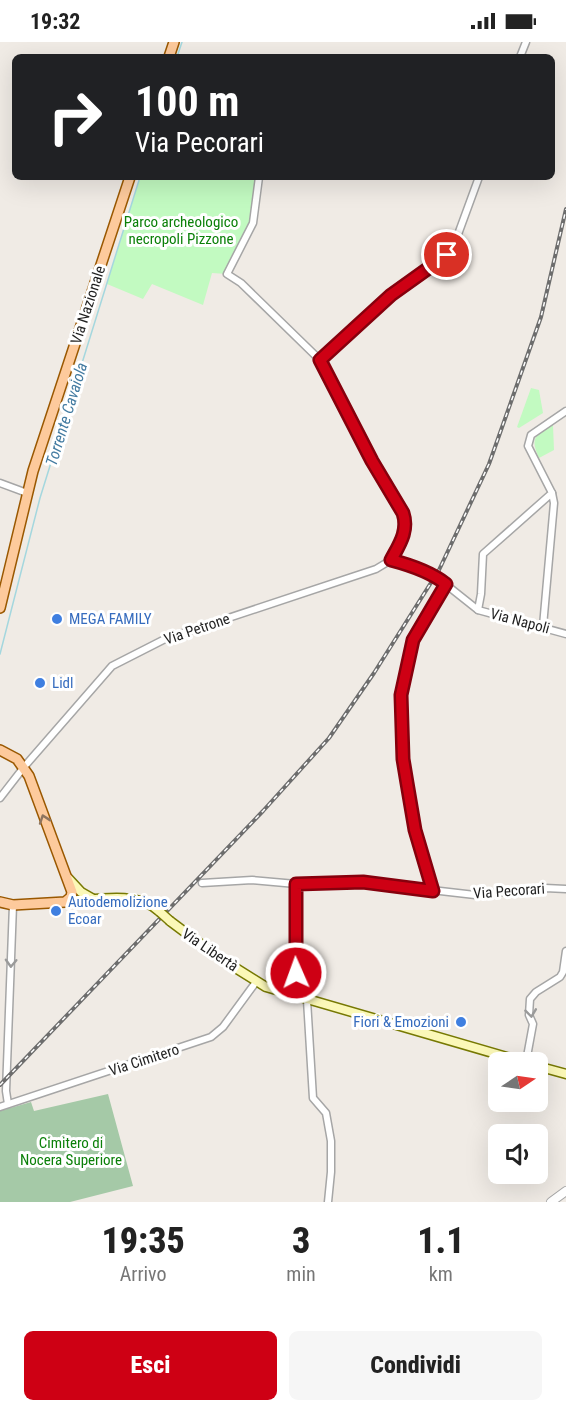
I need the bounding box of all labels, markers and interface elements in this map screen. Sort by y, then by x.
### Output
text: 19:32 [30,9,81,34]
text: 100 m [135,77,240,126]
icon: right [36,78,114,156]
text: Via Pecorari [135,127,264,159]
park label: Parco archeologico necropoli Pizzone [124,213,238,248]
pin [421,229,472,280]
icon: arrive [430,238,463,271]
street label: Via Nazionale [67,263,109,347]
water label: Torrente Cavaiola [42,360,91,468]
street label: Via Napoli [488,604,552,638]
street label: Via Petrone [162,609,232,649]
place label: MEGA FAMILY [69,610,152,628]
marker: MEGA FAMILY [50,612,64,626]
place label: Lidl [52,674,73,692]
marker: Lidl [33,676,47,690]
one-way arrow [39,814,52,825]
street label: Via Pecorari [473,880,545,902]
place label: Autodemolizione Ecoar [68,893,168,928]
marker: Autodemolizione Ecoar [49,904,63,918]
street label: Via Libertà [178,925,242,975]
position arrow [264,941,328,1005]
one-way arrow [5,959,17,968]
one-way arrow [525,1009,537,1018]
place label: Fiori & Emozioni [353,1013,449,1031]
marker: Fiori & Emozioni [454,1015,468,1029]
street label: Via Cimitero [107,1040,181,1080]
north arrow [488,1052,548,1112]
map controls [488,1052,548,1184]
button: sound [488,1124,548,1184]
park label: Cimitero di Nocera Superiore [20,1134,122,1169]
text: 19:35 [102,1220,185,1262]
text: 3 [292,1220,310,1262]
text: 1.1 [417,1220,465,1262]
text: Arrivo [120,1262,167,1286]
text: min [286,1262,316,1286]
text: km [429,1262,453,1286]
button: Esci [24,1331,277,1400]
button: Condividi [289,1331,542,1400]

